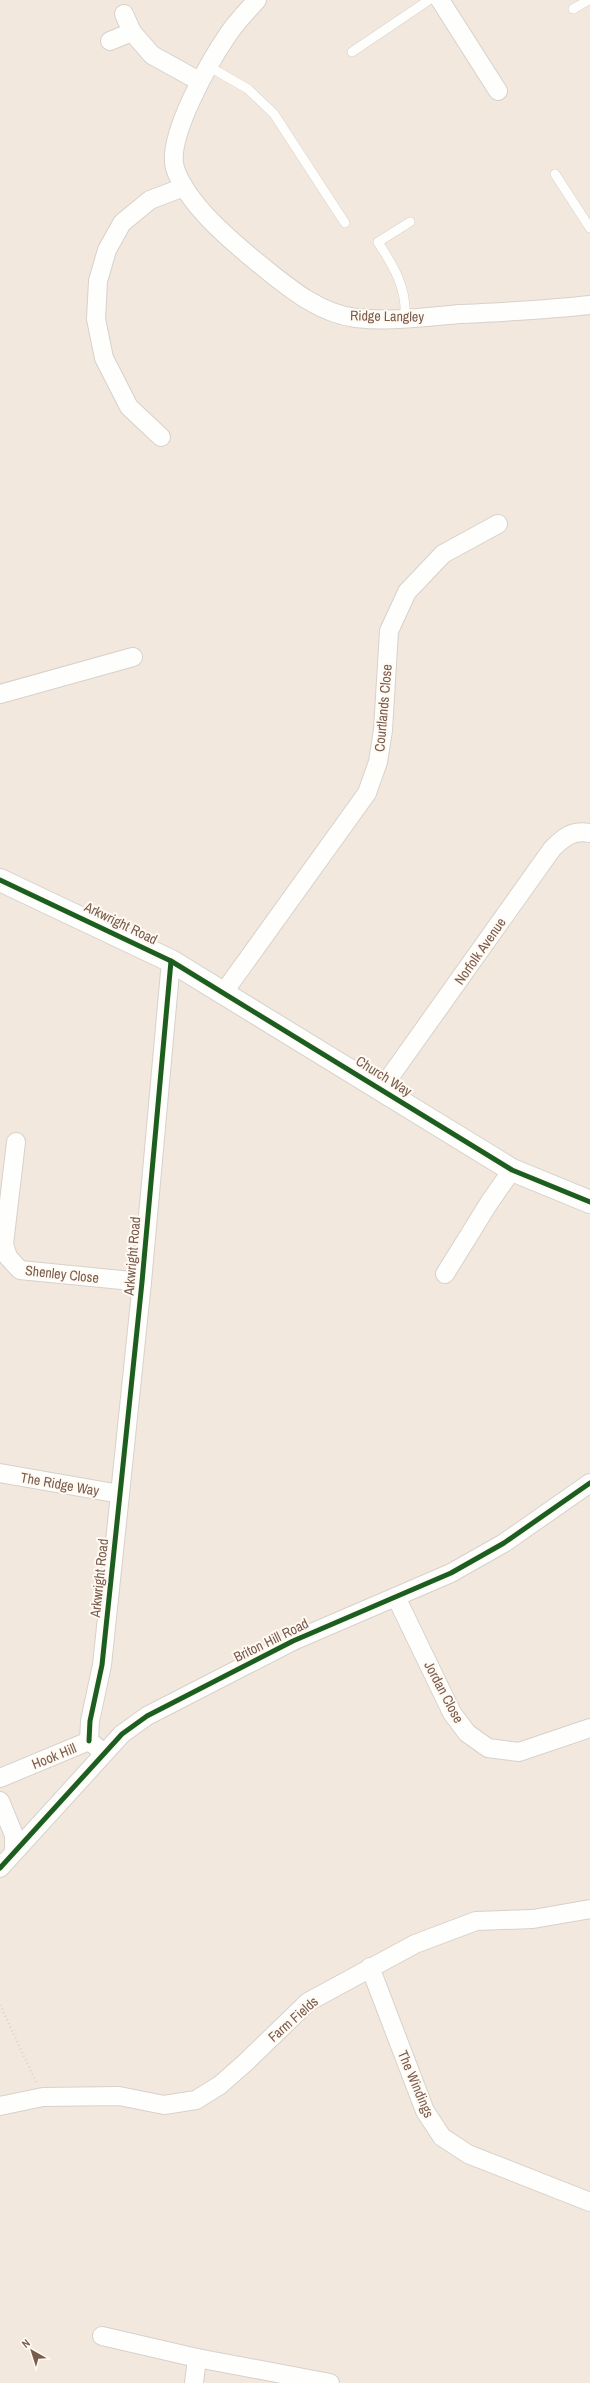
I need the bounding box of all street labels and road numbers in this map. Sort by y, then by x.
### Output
street label: Ridge Langley [350,306,424,326]
street label: Courtlands Close [370,663,396,753]
street label: Arkwright Road [81,897,161,948]
street label: Norfolk Avenue [450,914,510,988]
street label: Church Way [353,1052,416,1100]
street label: Arkwright Road [119,1216,144,1297]
street label: Shenley Close [24,1261,100,1287]
street label: The Ridge Way [19,1468,101,1500]
street label: Arkwright Road [86,1538,112,1619]
street label: Briton Hill Road [231,1614,311,1666]
street label: Jordan Close [420,1658,468,1726]
street label: Hook Hill [29,1739,79,1773]
street label: Farm Fields [264,1992,322,2046]
street label: The Windings [394,2048,438,2121]

